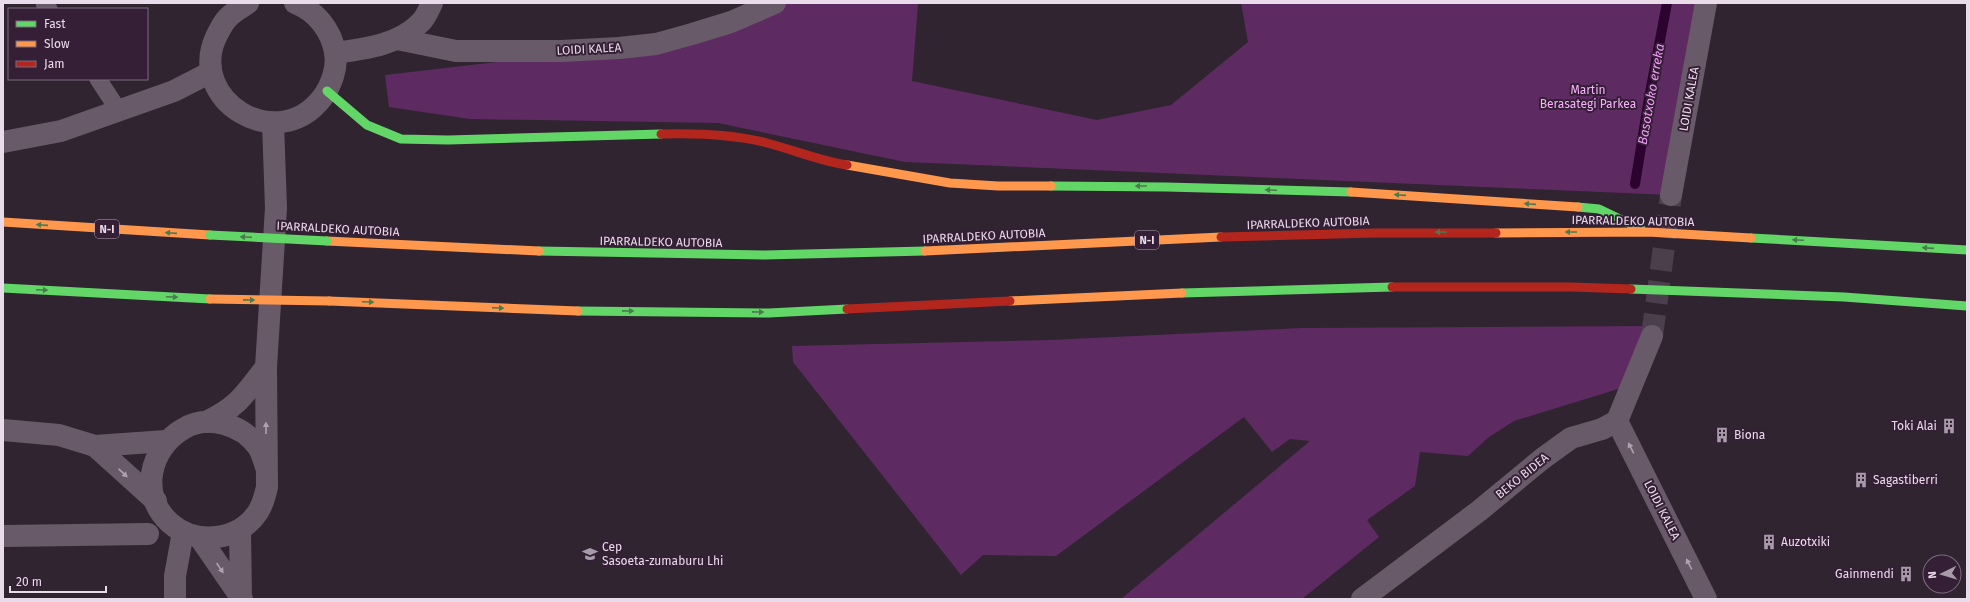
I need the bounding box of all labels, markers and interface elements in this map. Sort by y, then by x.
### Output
legend [8,8,148,80]
text: Fast [44,17,66,31]
text: Slow [44,37,70,51]
street label: LOIDI KALEA [556,40,622,58]
water label: Basotxoko erreka [1635,42,1667,146]
text: Jam [44,57,64,71]
street label: LOIDI KALEA [1676,66,1702,132]
park label: Martin Berasategi Parkea [1540,83,1636,111]
one-way arrow [1134,183,1147,189]
one-way arrow [1264,187,1277,193]
one-way arrow [1394,192,1406,199]
one-way arrow [1524,201,1536,208]
street label: IPARRALDEKO AUTOBIA [1571,213,1695,229]
street label: IPARRALDEKO AUTOBIA [1246,214,1370,232]
street label: IPARRALDEKO AUTOBIA [276,219,400,239]
road number: N-I [95,220,119,238]
one-way arrow [36,221,48,228]
street label: IPARRALDEKO AUTOBIA [922,226,1046,246]
one-way arrow [1434,229,1447,235]
one-way arrow [1564,229,1577,235]
one-way arrow [164,230,177,236]
road number: N-I [1135,231,1159,249]
one-way arrow [239,234,252,240]
street label: IPARRALDEKO AUTOBIA [599,234,723,250]
one-way arrow [1791,237,1804,243]
one-way arrow [1922,244,1934,251]
one-way arrow [36,287,49,293]
one-way arrow [166,294,178,301]
one-way arrow [243,297,256,303]
one-way arrow [362,299,375,305]
one-way arrow [492,304,504,311]
one-way arrow [622,308,635,314]
one-way arrow [752,309,764,316]
building icon: Toki Alai [1940,417,1958,435]
place label: Toki Alai [1891,419,1937,433]
one-way arrow [263,421,269,434]
building icon: Biona [1713,426,1731,444]
place label: Biona [1734,428,1765,442]
one-way arrow [1627,442,1634,454]
street label: BEKO BIDEA [1493,450,1551,502]
one-way arrow [118,468,128,477]
building icon: Sagastiberri [1852,471,1870,489]
place label: Sagastiberri [1873,473,1938,487]
street label: LOIDI KALEA [1641,478,1683,542]
building icon: Auzotxiki [1760,533,1778,551]
place label: Auzotxiki [1781,535,1830,549]
place label: Cep Sasoeta-zumaburu Lhi [602,540,723,568]
school or university icon: Cep Sasoeta-zumaburu Lhi [581,545,599,563]
north arrow [1922,554,1962,594]
one-way arrow [1686,558,1692,570]
one-way arrow [216,562,224,573]
building icon: Gainmendi [1897,565,1915,583]
place label: Gainmendi [1835,567,1894,581]
scale bar [10,568,106,594]
text: N [1926,571,1939,579]
text: 20 m [16,575,42,589]

